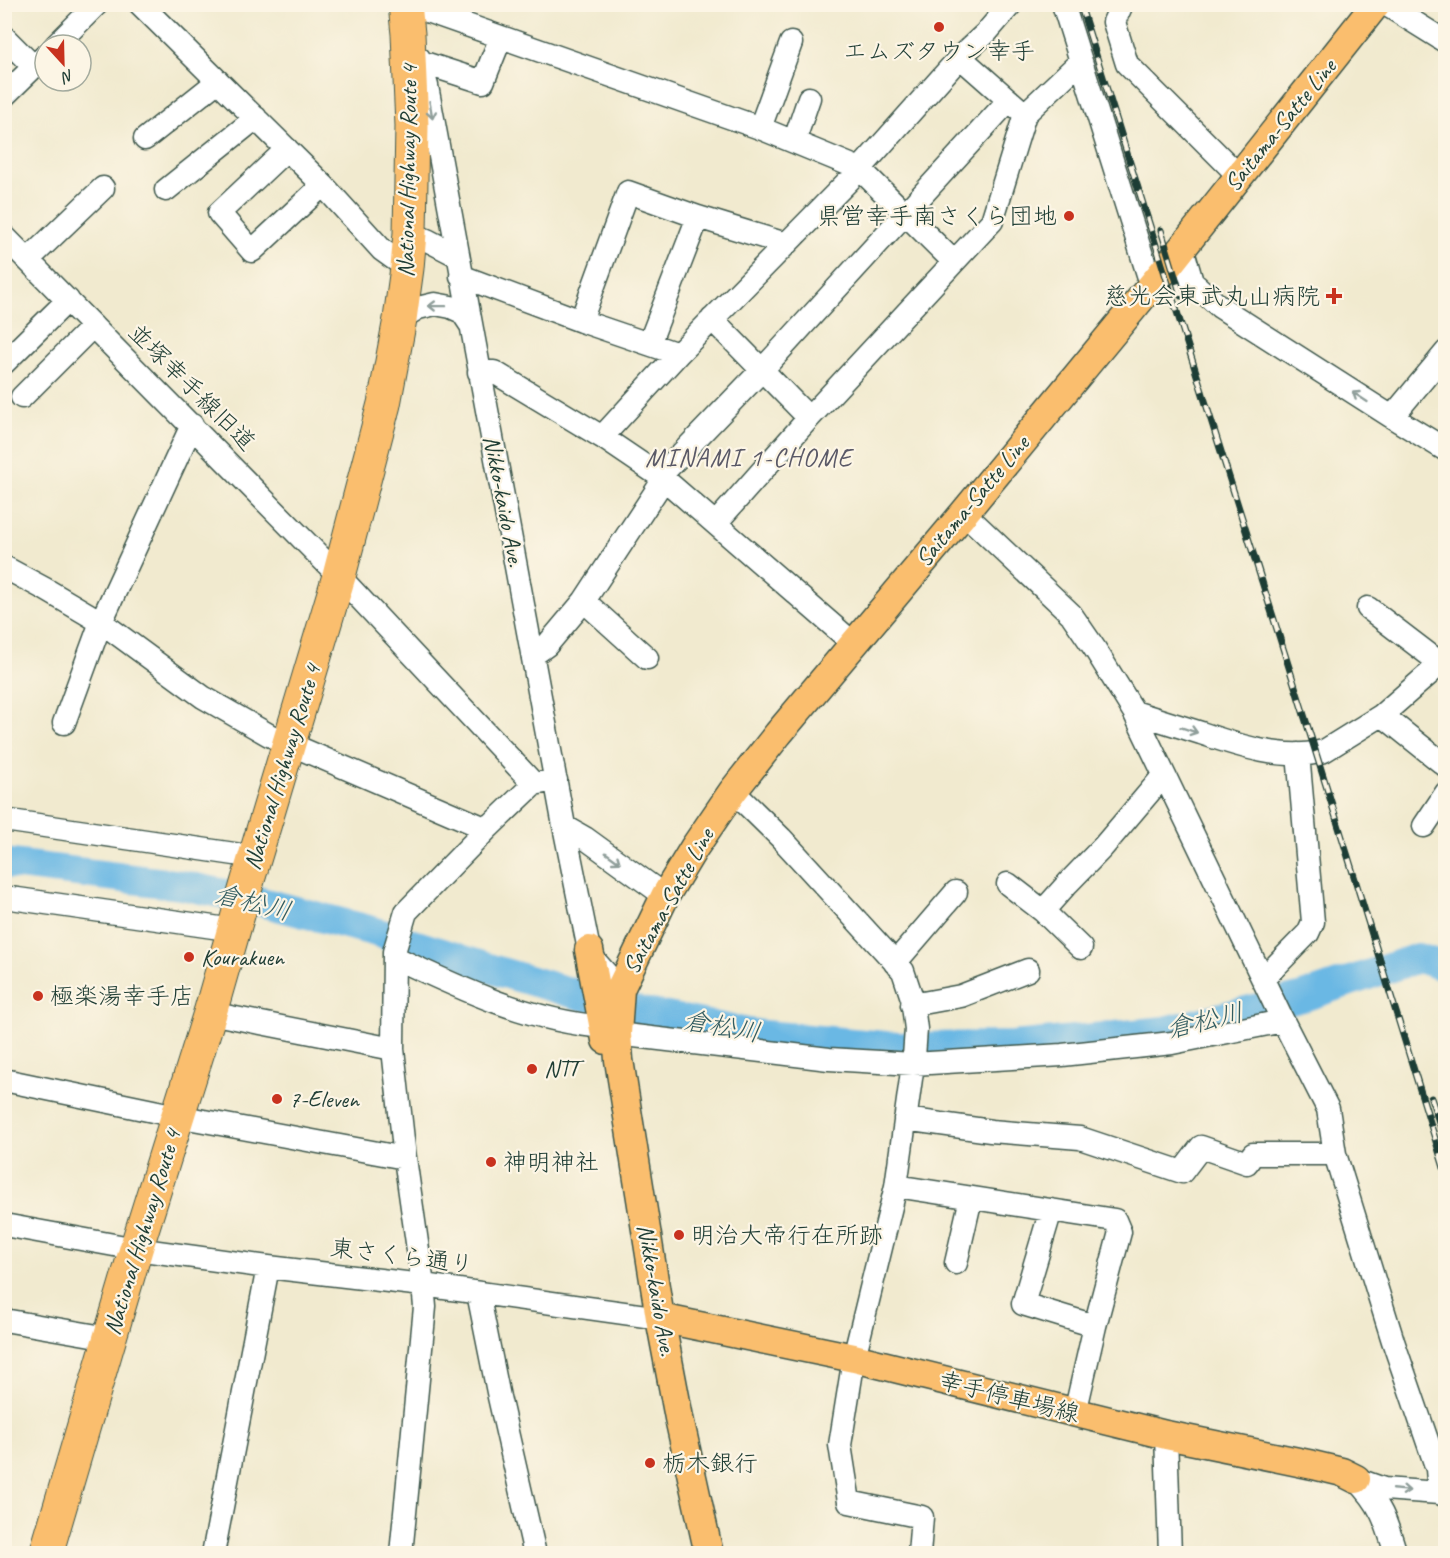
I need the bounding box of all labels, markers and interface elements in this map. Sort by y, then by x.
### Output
marker: エムズタウン幸手 [932,20,946,34]
north arrow [33,33,93,93]
place label: エムズタウン幸手 [843,36,1035,66]
street label: Saitama-Satte Line [1217,51,1344,197]
street label: National Highway Route 4 [390,62,424,278]
text: N [57,65,77,88]
one-way arrow [426,100,437,119]
place label: 県営幸手南さくら団地 [817,201,1057,231]
marker: 県営幸手南さくら団地 [1062,209,1076,223]
place label: 慈光会東武丸山病院 [1104,281,1320,311]
marker: 慈光会東武丸山病院 [1325,287,1343,305]
one-way arrow [428,300,448,312]
street label: 並塚幸手線旧道 [122,317,262,457]
one-way arrow [1352,391,1369,403]
street label: Saitama-Satte Line [908,428,1037,573]
street label: Nikko-kaido Ave. [477,433,531,569]
district label: MINAMI 1-CHOME [645,441,854,474]
street label: National Highway Route 4 [237,659,328,873]
one-way arrow [1179,725,1198,736]
street label: Saitama-Satte Line [616,821,721,979]
one-way arrow [604,852,620,864]
water label: 倉松川 [211,877,295,928]
place label: Kourakuen [201,942,285,972]
marker: Kourakuen [182,950,196,964]
place label: 極楽湯幸手店 [50,981,194,1011]
marker: 極楽湯幸手店 [31,989,45,1003]
water label: 倉松川 [1163,996,1247,1045]
water label: 倉松川 [681,1003,763,1050]
place label: NTT [544,1054,585,1084]
marker: NTT [525,1062,539,1076]
place label: 7-Eleven [289,1084,360,1114]
marker: 7-Eleven [270,1092,284,1106]
street label: National Highway Route 4 [97,1124,188,1338]
place label: 神明神社 [503,1147,599,1177]
marker: 神明神社 [484,1155,498,1169]
place label: 明治大帝行在所跡 [691,1220,883,1250]
street label: Nikko-kaido Ave. [631,1222,683,1358]
marker: 明治大帝行在所跡 [672,1228,686,1242]
street label: 東さくら通り [329,1232,475,1280]
street label: 幸手停車場線 [936,1365,1082,1429]
place label: 栃木銀行 [662,1448,758,1478]
marker: 栃木銀行 [643,1456,657,1470]
one-way arrow [1390,1485,1410,1496]

